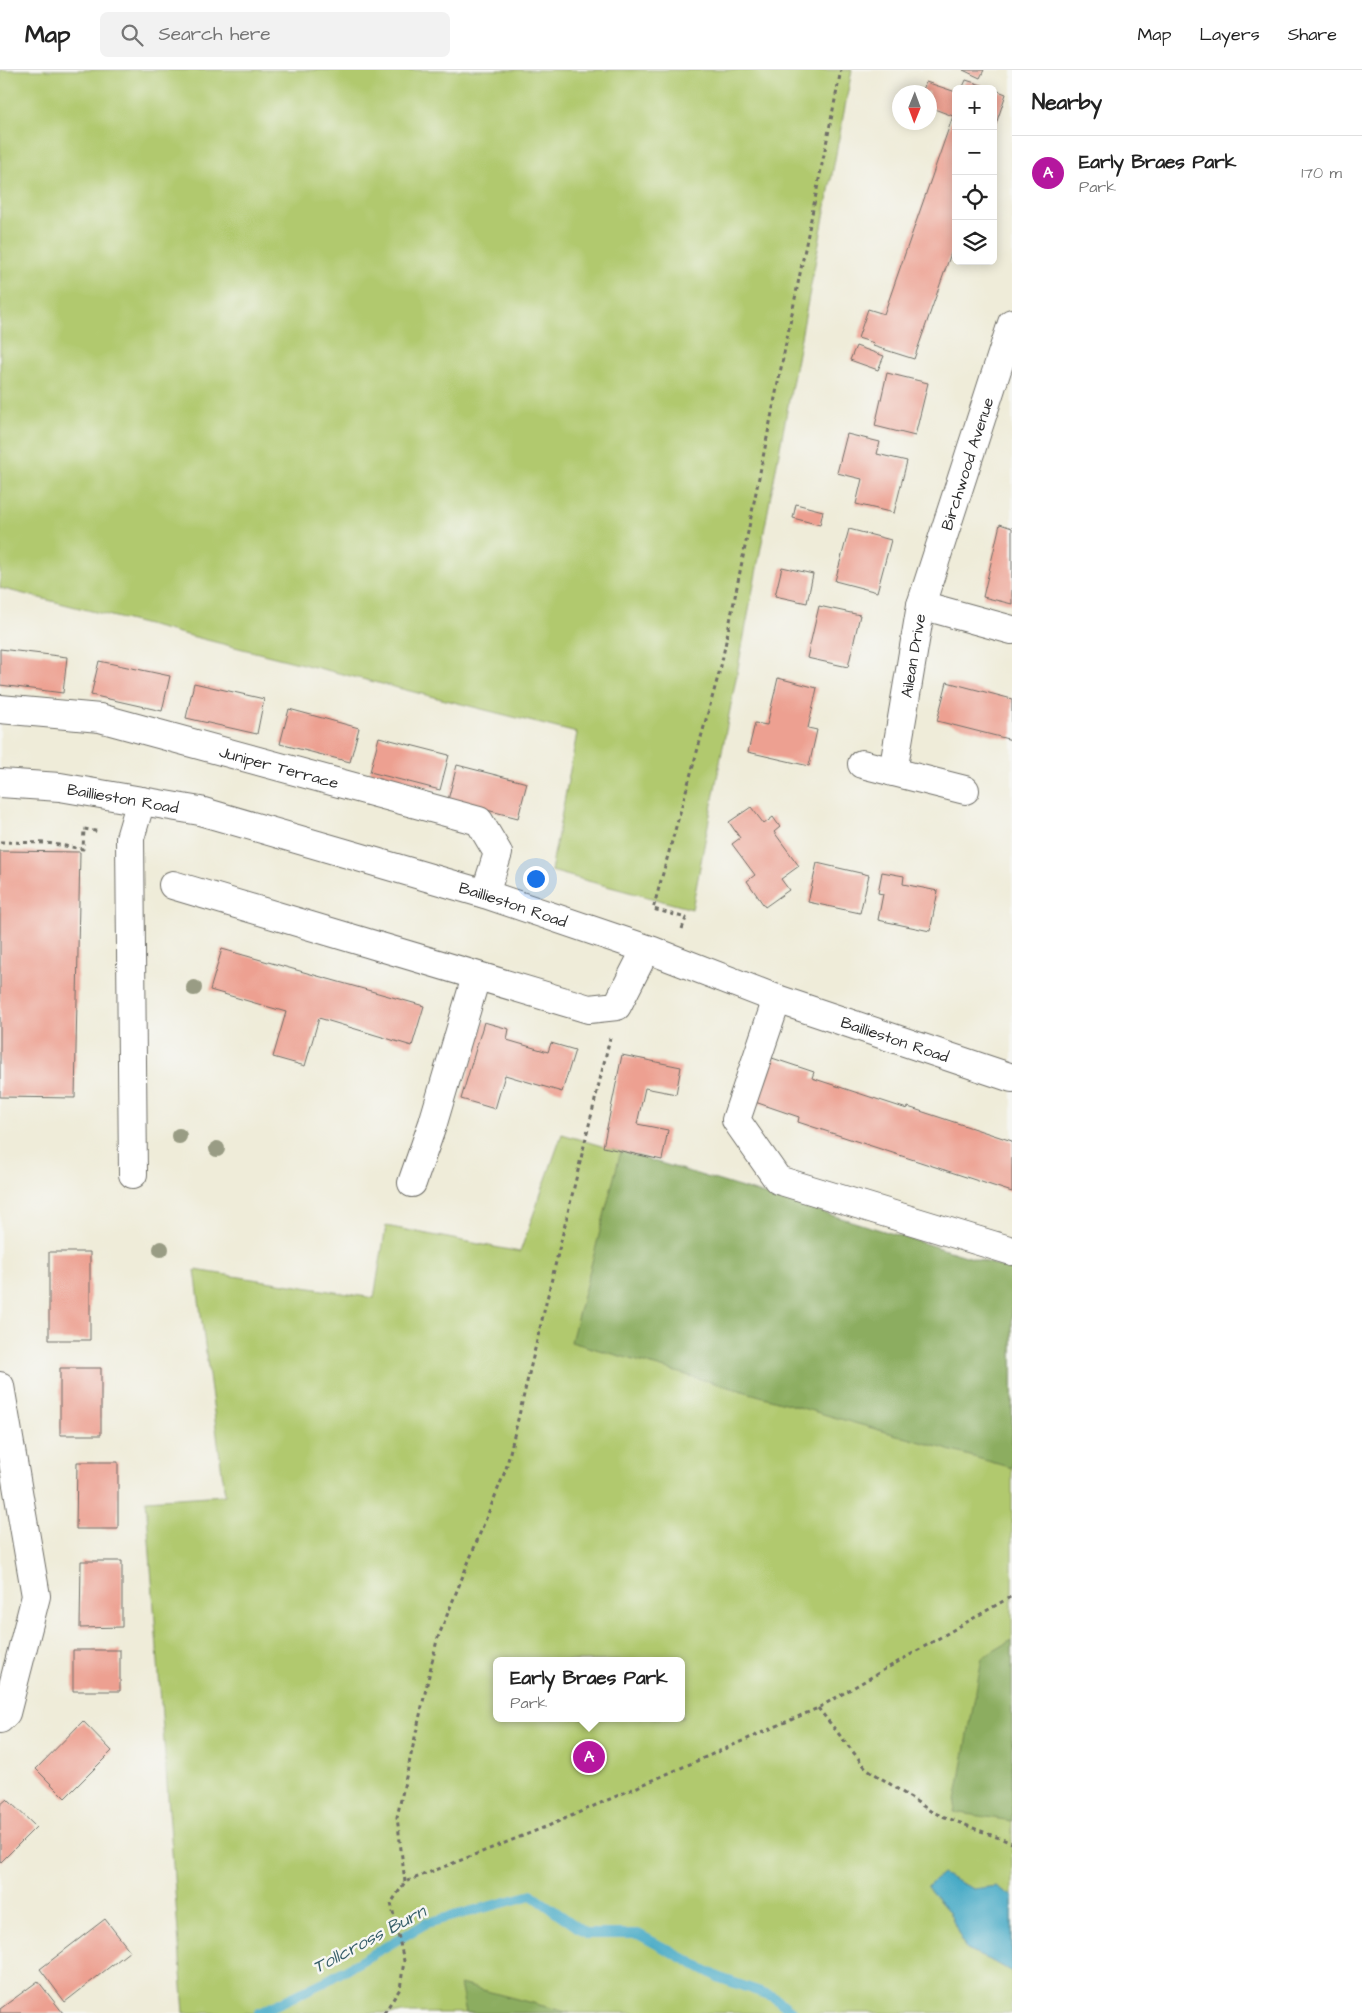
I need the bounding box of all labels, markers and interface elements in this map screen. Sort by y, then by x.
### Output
search box [100,12,450,57]
text: Map [25,18,70,52]
icon: search [118,21,146,49]
text: Search here [158,21,271,48]
text: Map [1137,22,1171,47]
text: Layers [1199,22,1260,47]
text: Share [1288,22,1337,47]
north arrow [892,85,937,130]
map controls [952,85,997,265]
button: + [952,85,997,130]
text: Nearby [1032,88,1102,117]
button: − [952,130,997,175]
text: Early Braes Park [1079,149,1236,176]
text: A [1043,162,1053,184]
text: 170 m [1301,162,1342,184]
button: locate [952,175,997,220]
text: Park [1079,176,1116,198]
button: layers [952,220,997,265]
street label: Birchwood Avenue [936,394,999,533]
street label: Ailean Drive [896,612,931,700]
street label: Juniper Terrace [217,741,341,794]
street label: Baillieston Road [65,778,180,819]
your location [523,866,549,892]
street label: Baillieston Road [456,877,570,933]
street label: Baillieston Road [838,1011,952,1068]
popup [493,1657,685,1722]
text: Early Braes Park [510,1665,668,1692]
text: Park [510,1692,547,1714]
pin: A [573,1738,605,1776]
water label: Tollcross Burn [308,1898,432,1980]

